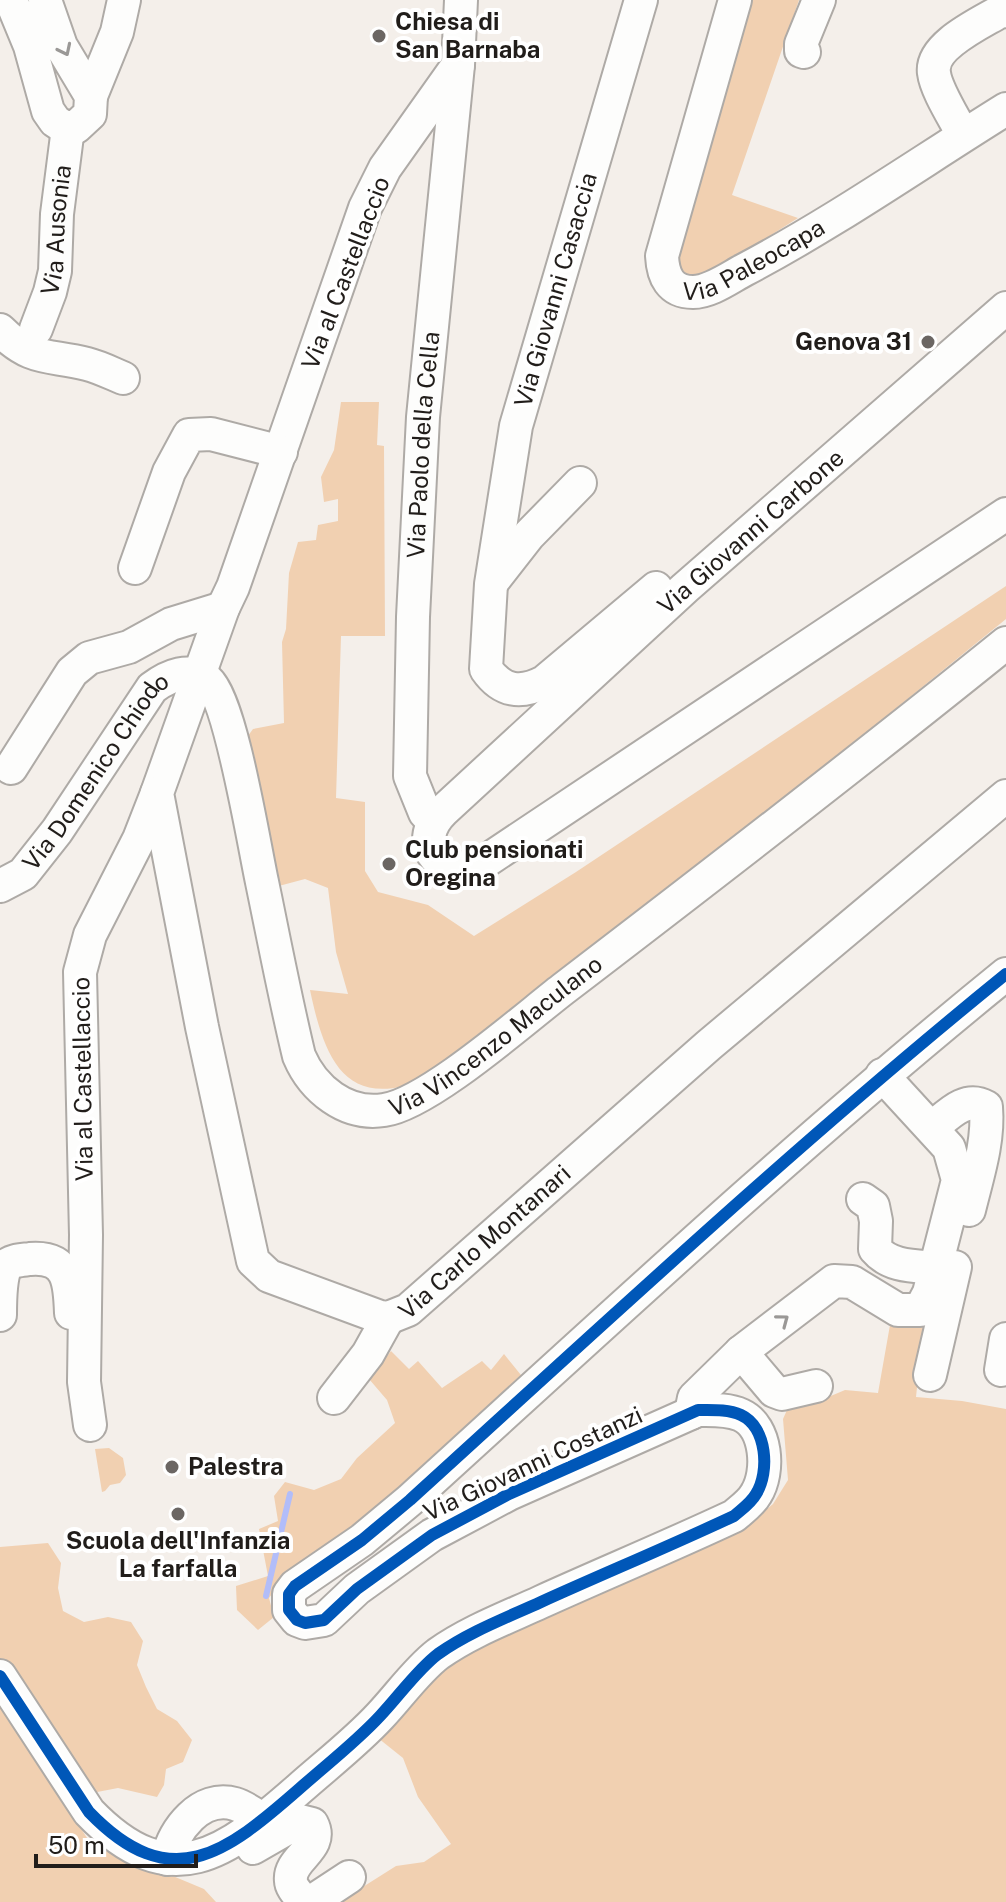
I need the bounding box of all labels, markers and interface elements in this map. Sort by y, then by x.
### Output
place label: Chiesa di San Barnaba [395,7,540,63]
marker: Chiesa di San Barnaba [370,27,388,45]
one-way arrow [55,41,70,56]
street label: Via Ausonia [35,163,76,298]
street label: Via Giovanni Casaccia [508,169,602,410]
street label: Via al Castellaccio [295,172,395,373]
street label: Via Paleocapa [682,212,829,305]
place label: Genova 31 [795,327,912,355]
street label: Via Paolo della Cella [401,330,444,559]
marker: Genova 31 [919,333,937,351]
street label: Via Giovanni Carbone [652,443,849,620]
street label: Via Domenico Chiodo [16,666,173,876]
place label: Club pensionati Oregina [405,835,583,891]
marker: Club pensionati Oregina [380,855,398,873]
street label: Via Vincenzo Maculano [385,949,607,1121]
street label: Via al Castellaccio [66,977,98,1181]
street label: Via Carlo Montanari [393,1159,576,1325]
one-way arrow [774,1315,789,1329]
street label: Via Giovanni Costanzi [419,1400,646,1526]
place label: Palestra [188,1452,284,1480]
marker: Palestra [163,1458,181,1476]
marker: Scuola dell'Infanzia La farfalla [169,1505,187,1523]
place label: Scuola dell'Infanzia La farfalla [66,1526,290,1582]
scale bar [36,1818,196,1868]
text: 50 m [48,1831,105,1859]

